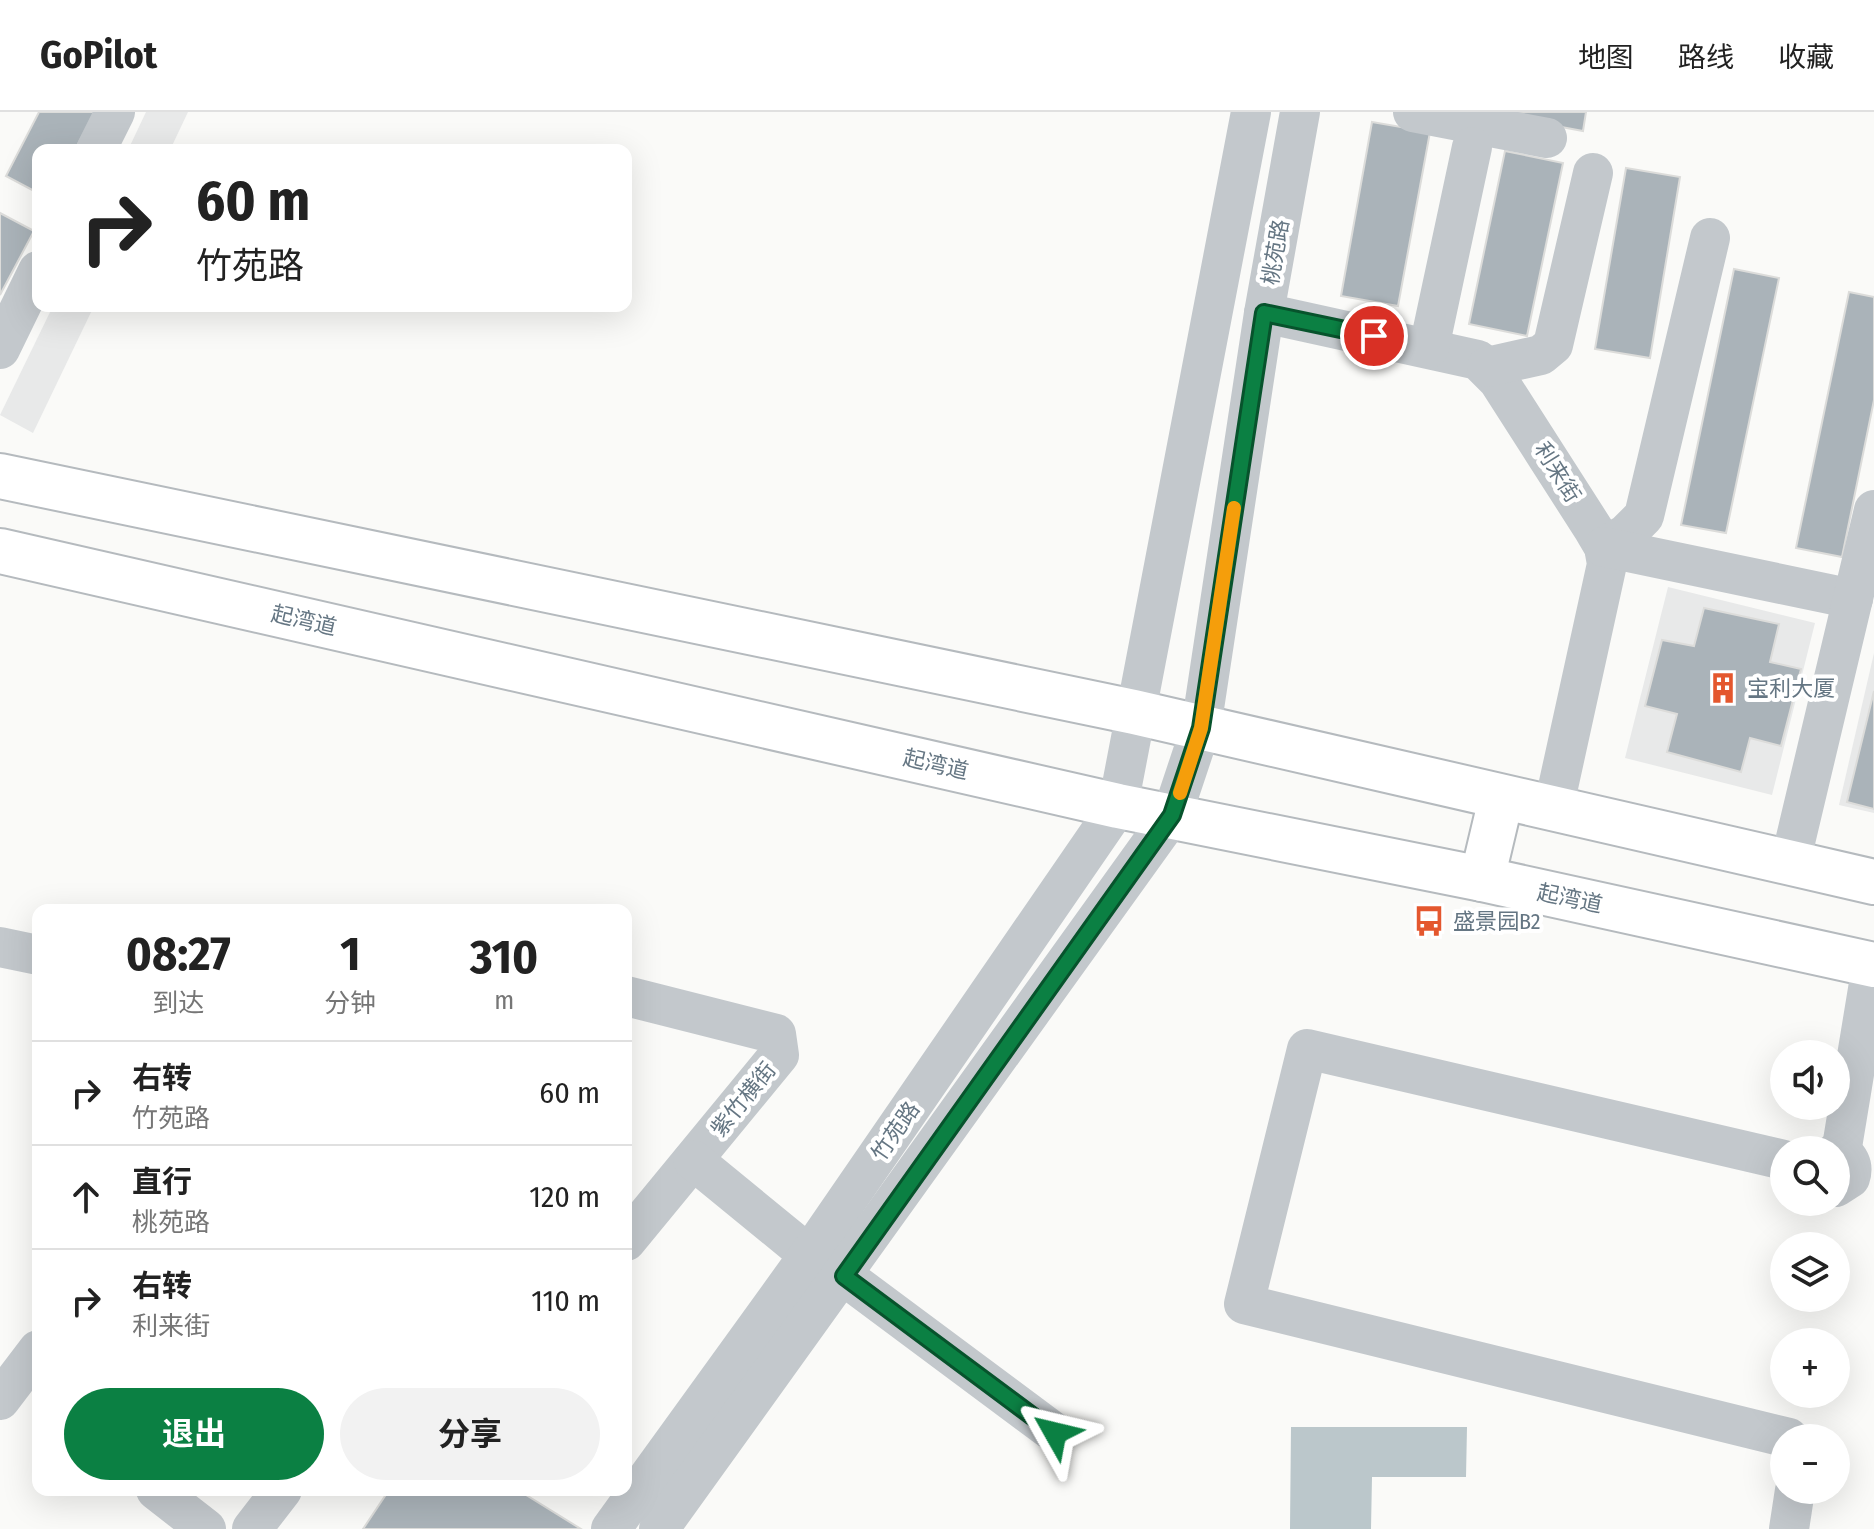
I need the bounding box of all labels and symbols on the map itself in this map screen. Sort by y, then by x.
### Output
street label: 桃苑路 [1256,217,1295,287]
pin [1340,302,1408,370]
street label: 利来街 [1529,437,1587,507]
street label: 起湾道 [269,600,339,641]
building icon: 宝利大厦 [1706,671,1740,705]
place label: 宝利大厦 [1747,675,1835,702]
street label: 起湾道 [901,744,971,785]
street label: 起湾道 [1535,878,1605,919]
bus stop icon: 盛景园B2 [1412,904,1446,938]
place label: 盛景园B2 [1453,908,1540,935]
street label: 紫竹横街 [705,1057,782,1142]
street label: 竹苑路 [865,1097,925,1166]
position arrow [1013,1391,1097,1475]

